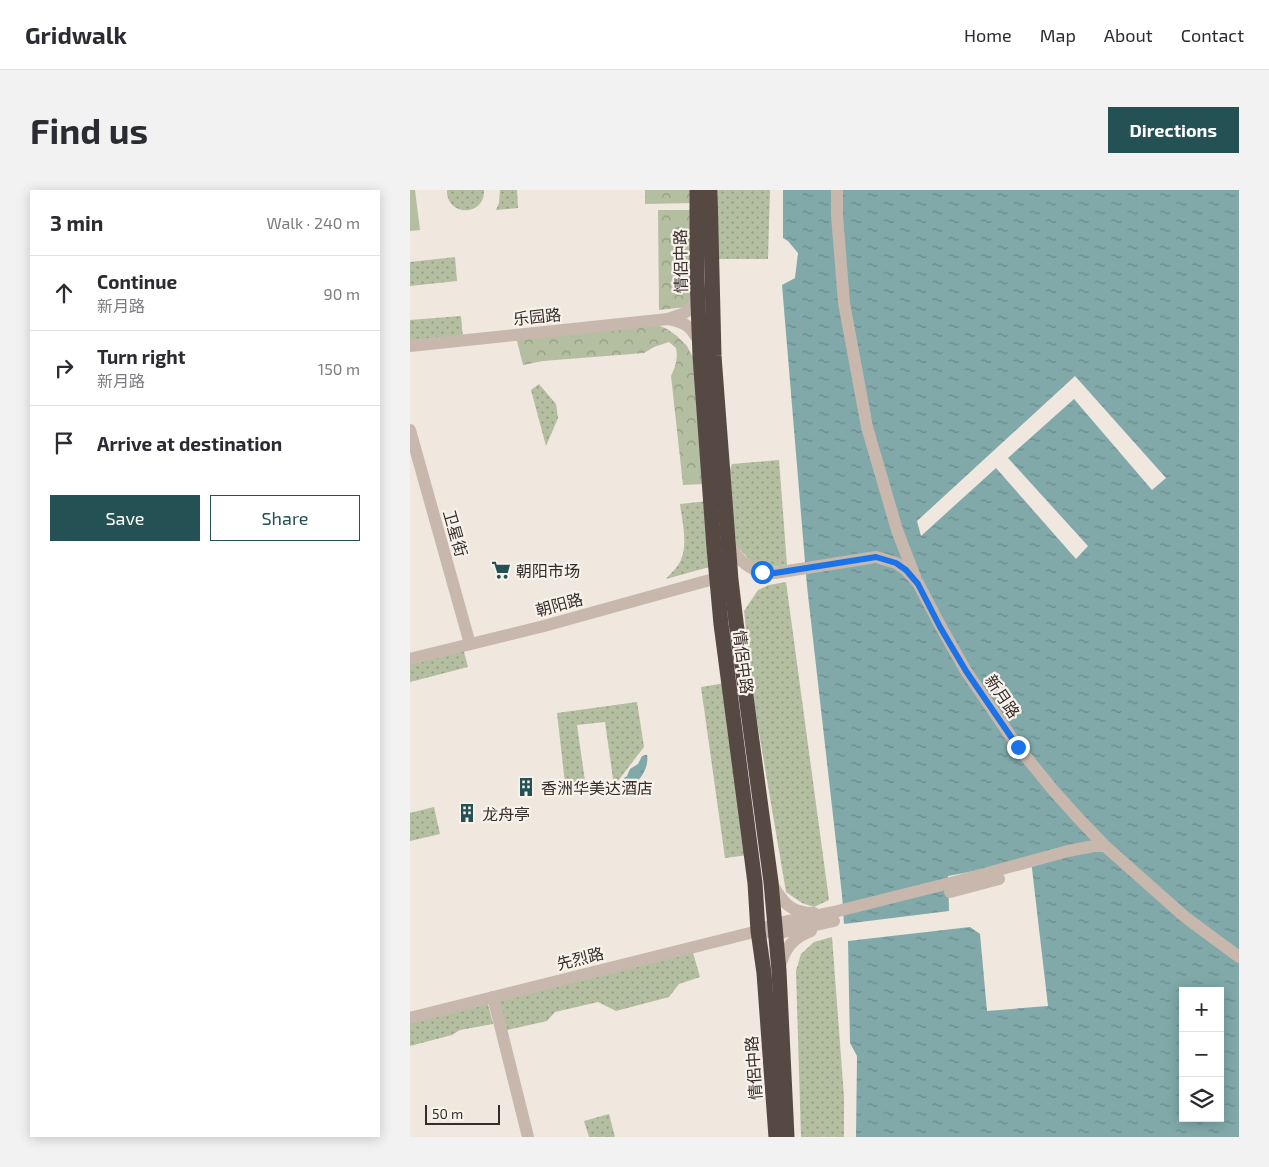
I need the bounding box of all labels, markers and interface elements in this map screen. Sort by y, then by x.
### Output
text: Gridwalk [25,20,127,49]
text: Home [964,24,1012,46]
text: Map [1040,24,1076,46]
text: About [1104,24,1153,46]
text: Contact [1181,24,1244,46]
button: Directions [1108,107,1239,153]
text: Find us [30,109,148,151]
text: 3 min [50,210,103,235]
text: Walk · 240 m [267,213,360,232]
street label: 情侶中路 [670,229,690,293]
text: Continue [97,270,177,293]
icon: ahead [50,279,78,307]
text: 90 m [324,284,360,303]
text: 新月路 [97,296,145,315]
street label: 乐园路 [512,304,562,328]
text: Turn right [97,345,185,368]
icon: right [50,354,78,382]
text: 150 m [318,359,360,378]
text: 新月路 [97,371,145,390]
icon: arrive [50,429,78,457]
text: Arrive at destination [97,432,282,455]
button: Save [50,495,200,541]
button: Share [210,495,360,541]
street label: 卫星街 [440,507,472,559]
supermarket icon: 朝阳市场 [490,559,512,581]
place label: 朝阳市场 [516,561,580,580]
route start [751,561,774,584]
street label: 朝阳路 [533,589,585,619]
street label: 情侶中路 [731,629,757,695]
street label: 新月路 [982,671,1024,721]
route end [1007,736,1030,759]
building icon: 香洲华美达酒店 [515,776,537,798]
place label: 香洲华美达酒店 [541,778,653,797]
building icon: 龙舟亭 [456,802,478,824]
place label: 龙舟亭 [482,804,530,823]
street label: 先烈路 [554,943,606,973]
map controls [1179,987,1224,1122]
button: + [1179,987,1224,1032]
button: − [1179,1032,1224,1077]
street label: 情侶中路 [741,1035,765,1101]
button: layers [1179,1077,1224,1122]
scale bar [425,1102,500,1125]
text: 50 m [432,1105,463,1122]

